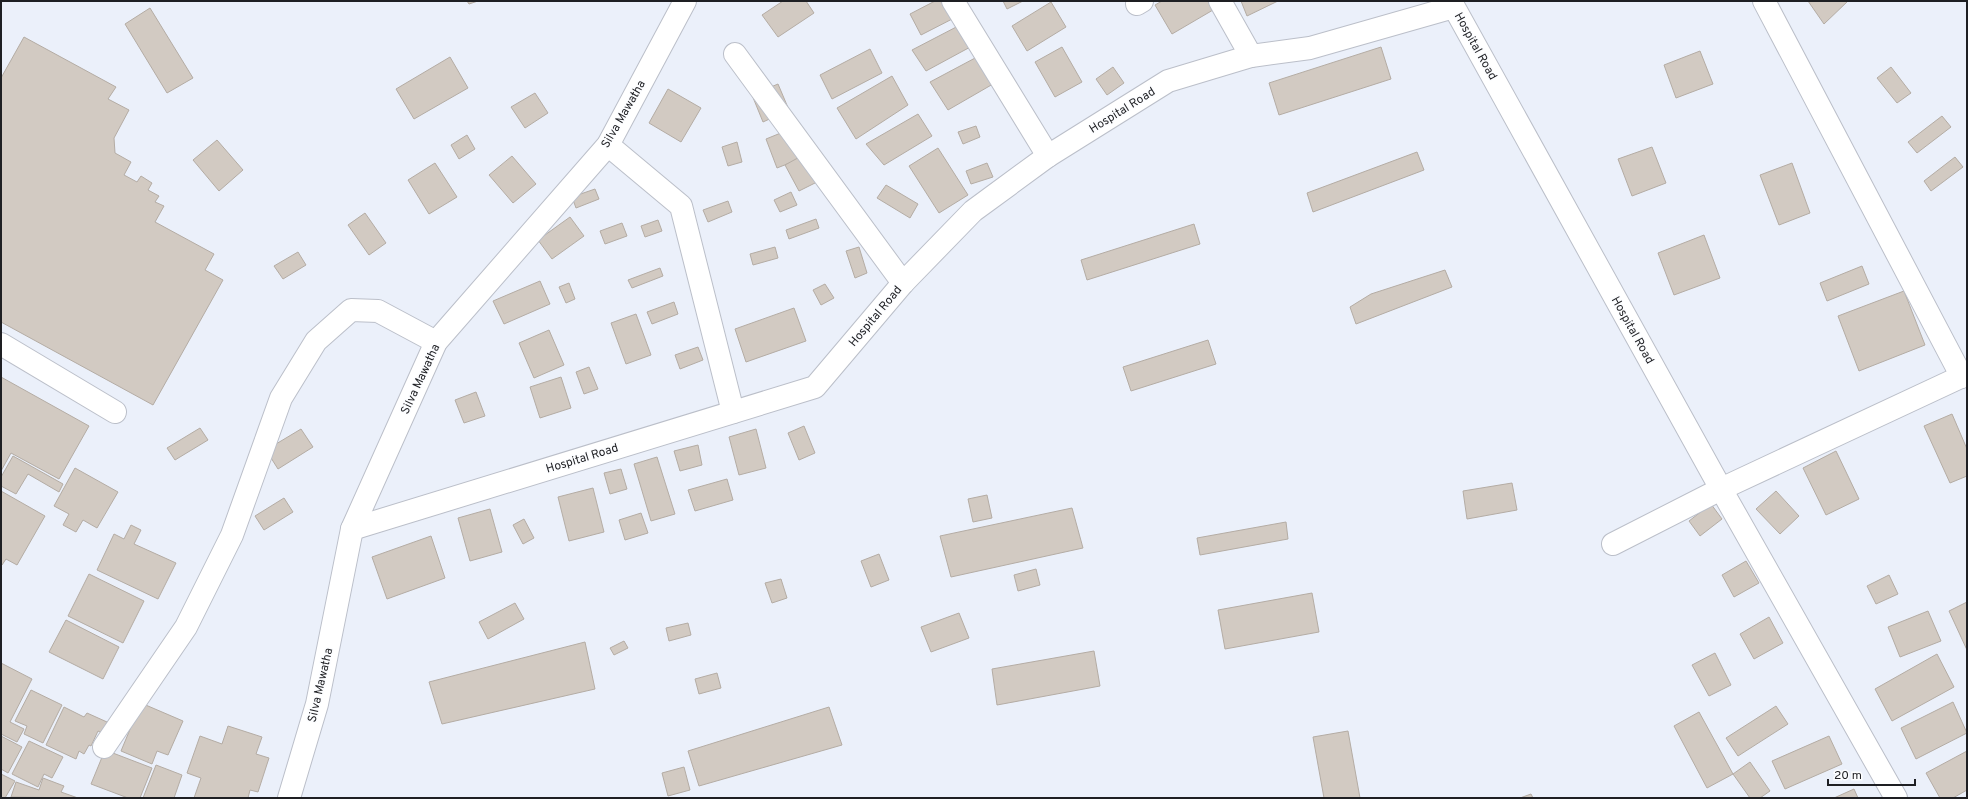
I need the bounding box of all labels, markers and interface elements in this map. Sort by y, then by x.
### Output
street label: Hospital Road [1450,10,1500,83]
street label: Silva Mawatha [598,78,650,151]
street label: Hospital Road [1087,84,1159,137]
street label: Hospital Road [846,283,906,350]
street label: Hospital Road [1607,294,1657,367]
street label: Silva Mawatha [398,342,444,417]
street label: Hospital Road [544,440,620,478]
street label: Silva Mawatha [305,646,337,724]
scale bar [1828,761,1915,787]
text: 20 m [1834,768,1862,784]

